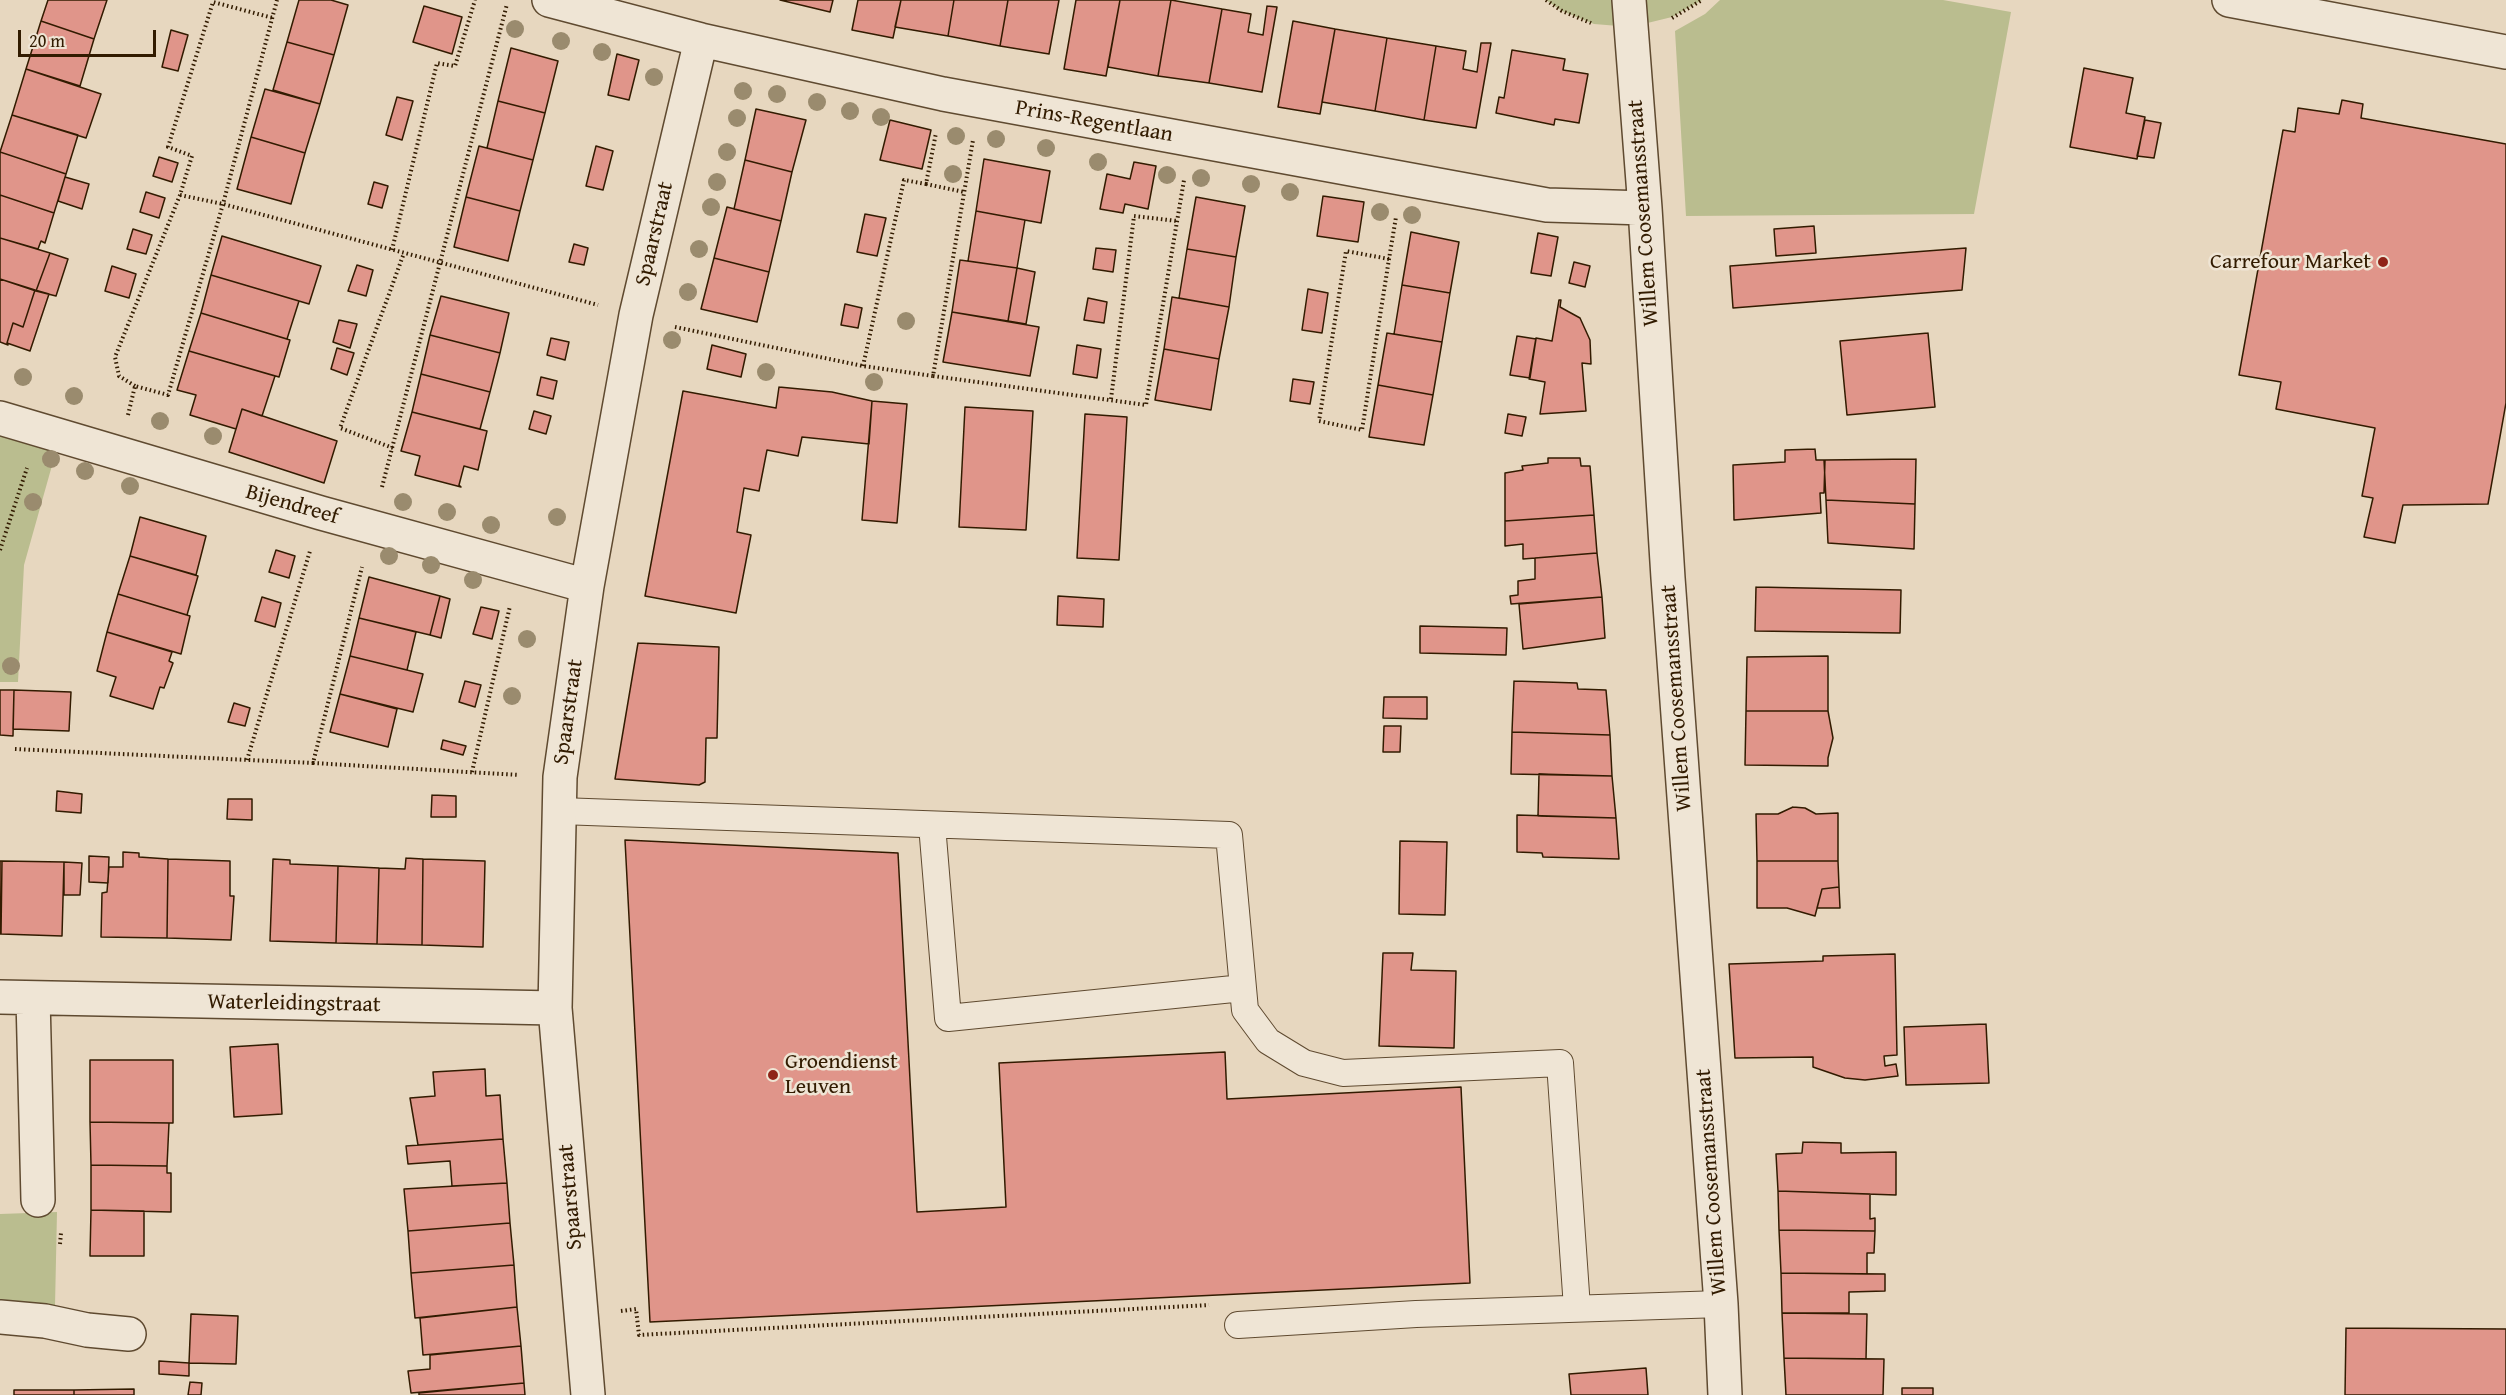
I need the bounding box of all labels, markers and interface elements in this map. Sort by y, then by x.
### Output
scale bar [21,18,159,56]
text: 20 m [29,27,65,54]
street label: Prins-Regentlaan [1013,95,1175,149]
street label: Willem Coosemansstraat [1623,99,1665,327]
street label: Spaarstraat [630,179,680,289]
place label: Carrefour Market [2210,249,2371,275]
marker: Carrefour Market [2376,255,2390,269]
street label: Bijendreef [243,479,341,531]
street label: Willem Coosemansstraat [1656,584,1698,812]
street label: Spaarstraat [549,657,589,767]
street label: Waterleidingstraat [207,989,381,1019]
place label: Groendienst Leuven [785,1049,898,1100]
marker: Groendienst Leuven [766,1068,780,1082]
street label: Willem Coosemansstraat [1691,1068,1733,1296]
street label: Spaarstraat [553,1143,589,1251]

